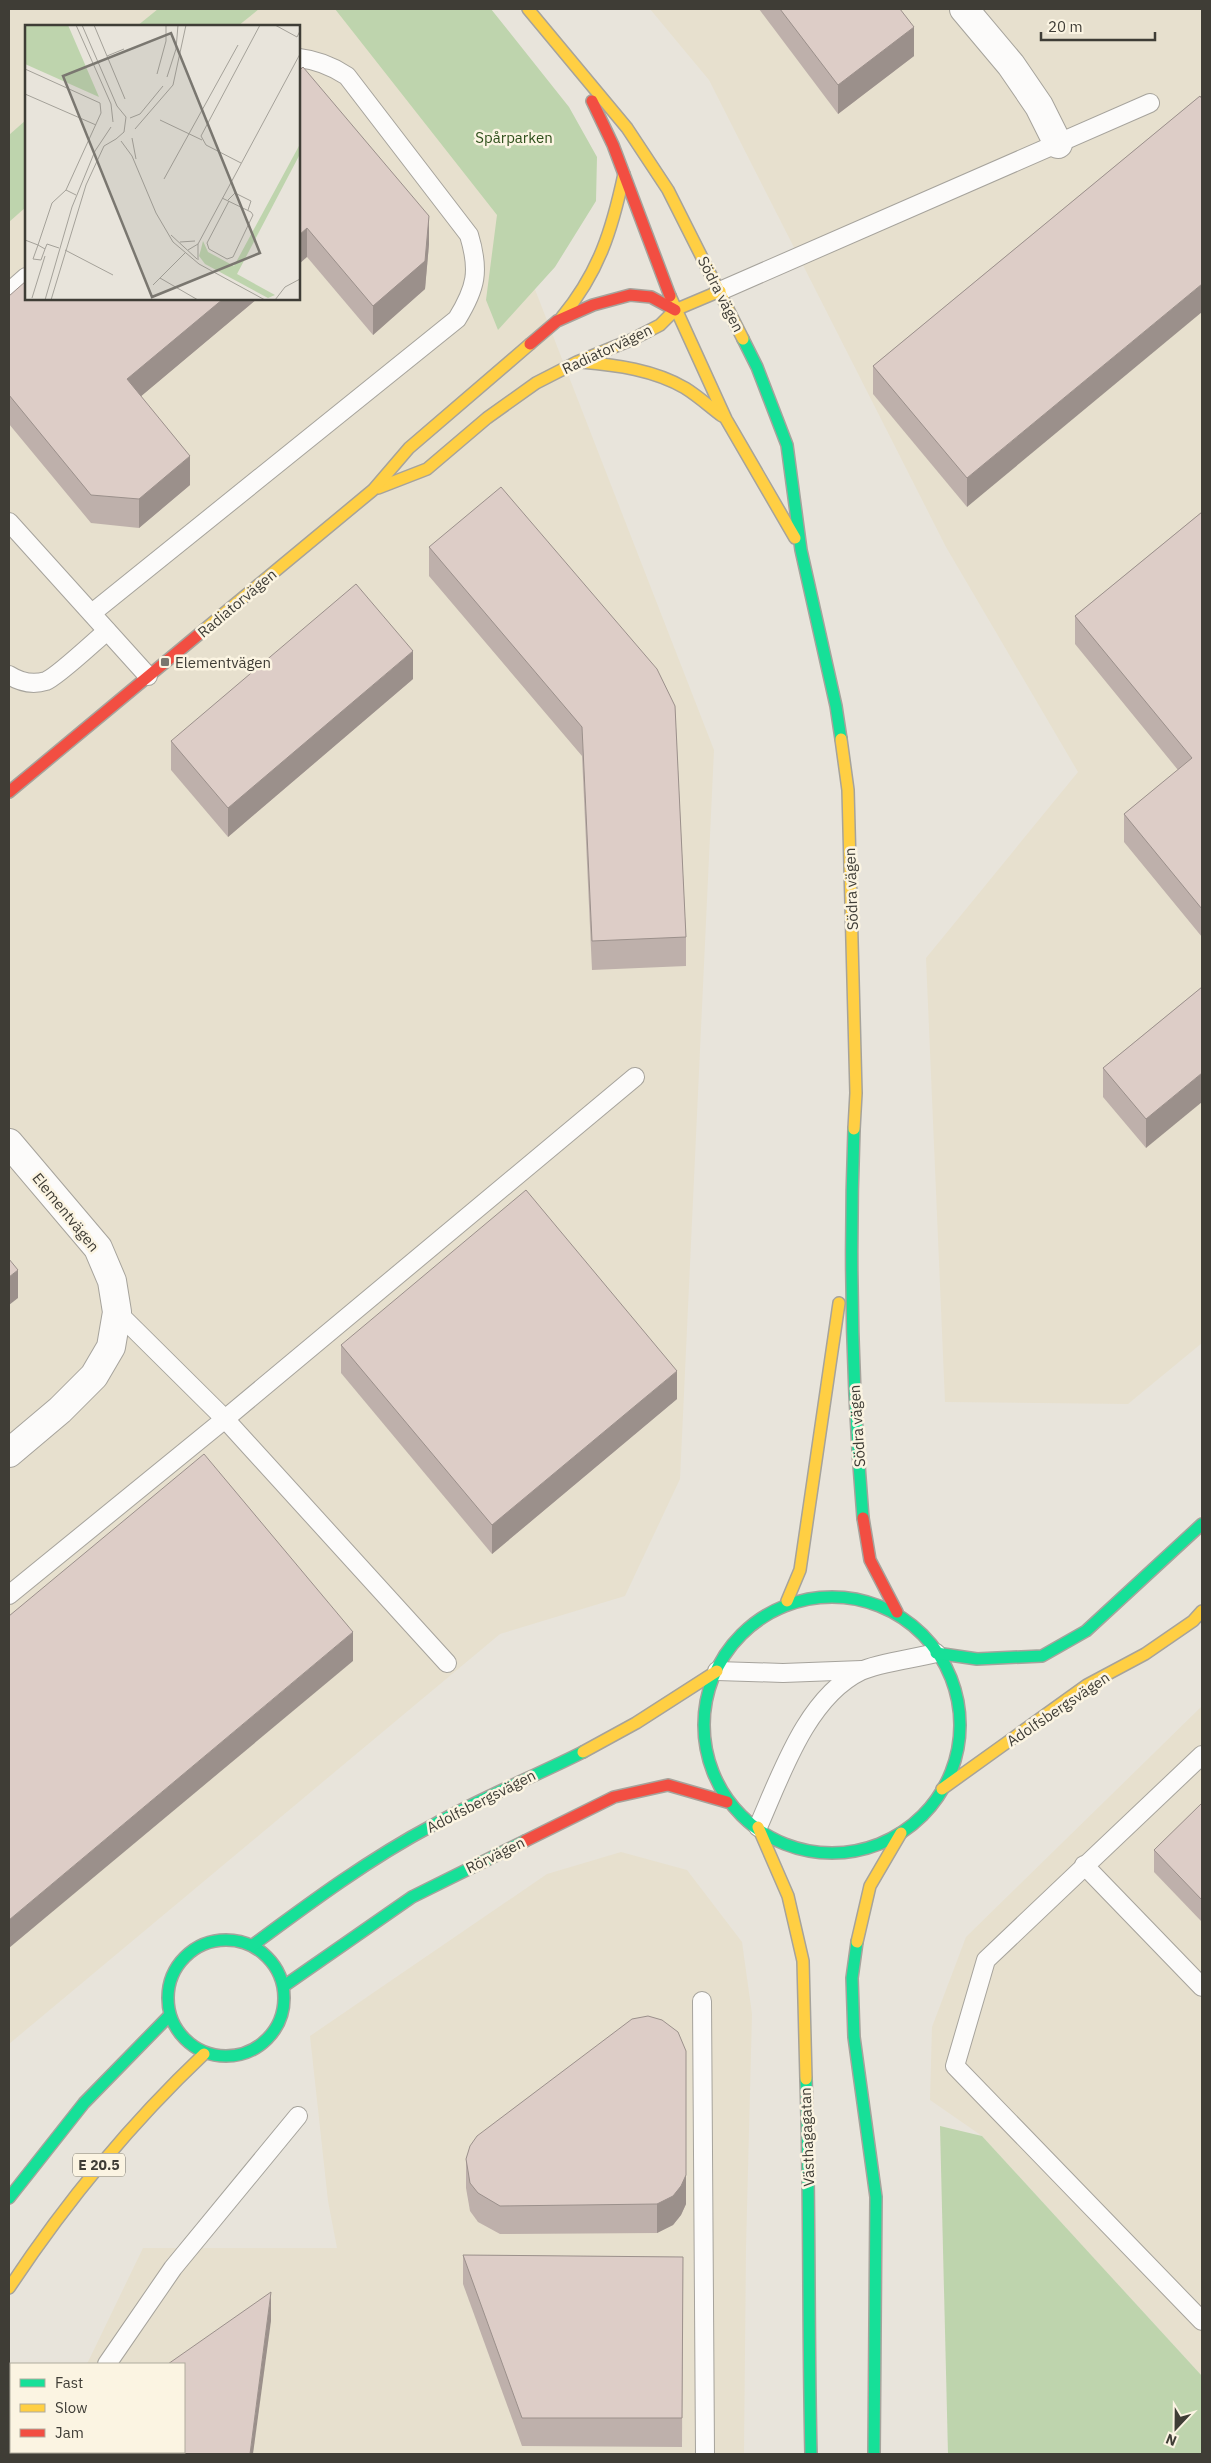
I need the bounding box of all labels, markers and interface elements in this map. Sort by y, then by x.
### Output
scale bar [1041,10,1155,42]
text: 20 m [1048,17,1083,36]
inset map [25,25,300,300]
park label: Spårparken [475,128,553,147]
street label: Södra vägen [694,253,748,335]
street label: Radiatorvägen [559,320,655,378]
street label: Radiatorvägen [194,565,280,641]
place label: Elementvägen [175,653,271,672]
marker: Elementvägen [159,656,171,668]
street label: Södra vägen [840,847,862,931]
street label: Elementvägen [28,1169,104,1255]
street label: Södra vägen [845,1384,869,1468]
street label: Adolfsbergsvägen [1003,1668,1113,1750]
street label: Adolfsbergsvägen [423,1765,539,1837]
street label: Rörvägen [462,1833,528,1877]
street label: Västhagagatan [796,2087,818,2187]
road number: E 20.5 [73,2154,125,2176]
legend [10,2363,185,2453]
text: Fast [55,2373,83,2392]
text: Slow [55,2398,88,2417]
north arrow [1151,2403,1201,2453]
text: Jam [55,2423,84,2442]
text: N [1163,2430,1179,2450]

